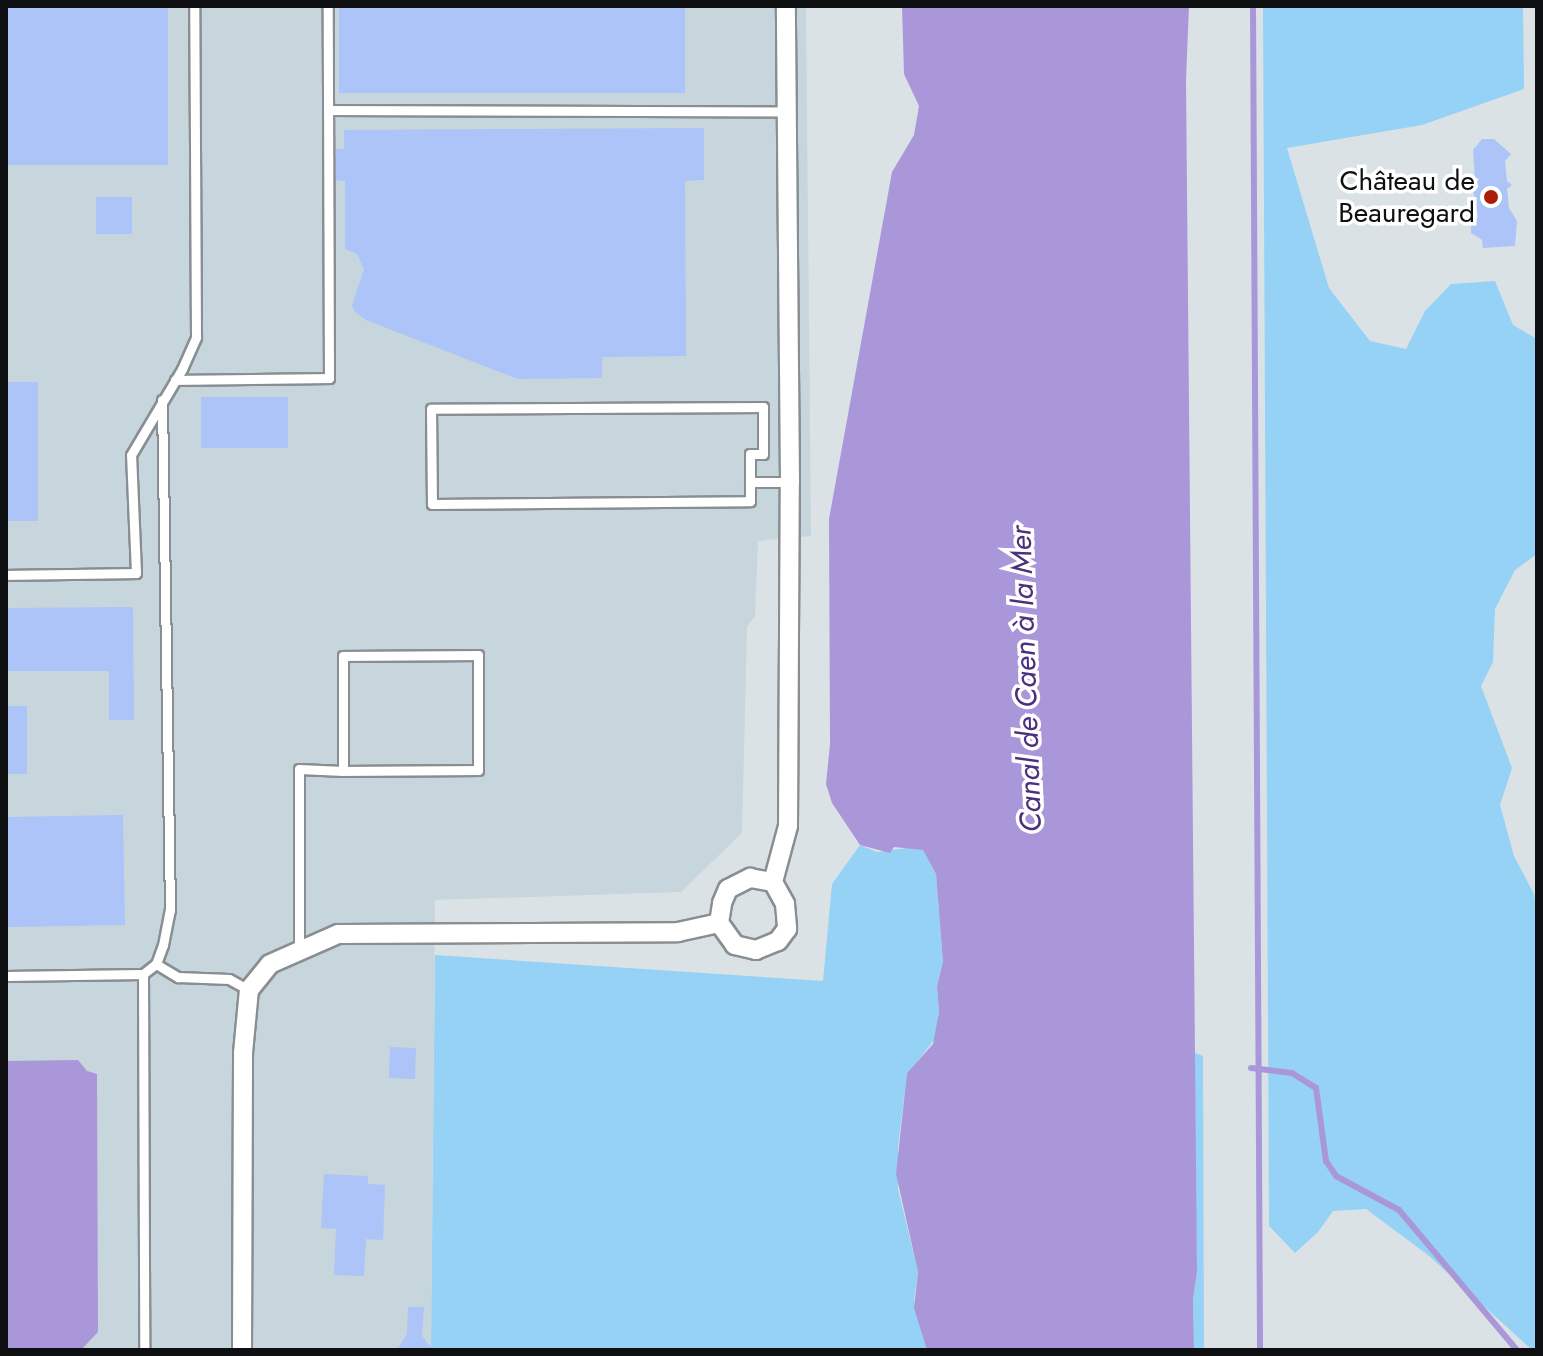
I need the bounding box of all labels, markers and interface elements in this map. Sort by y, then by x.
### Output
place label: Château de Beauregard [1338,164,1475,230]
marker: Château de Beauregard [1482,188,1500,206]
water label: Canal de Caen à la Mer [1003,525,1049,833]

